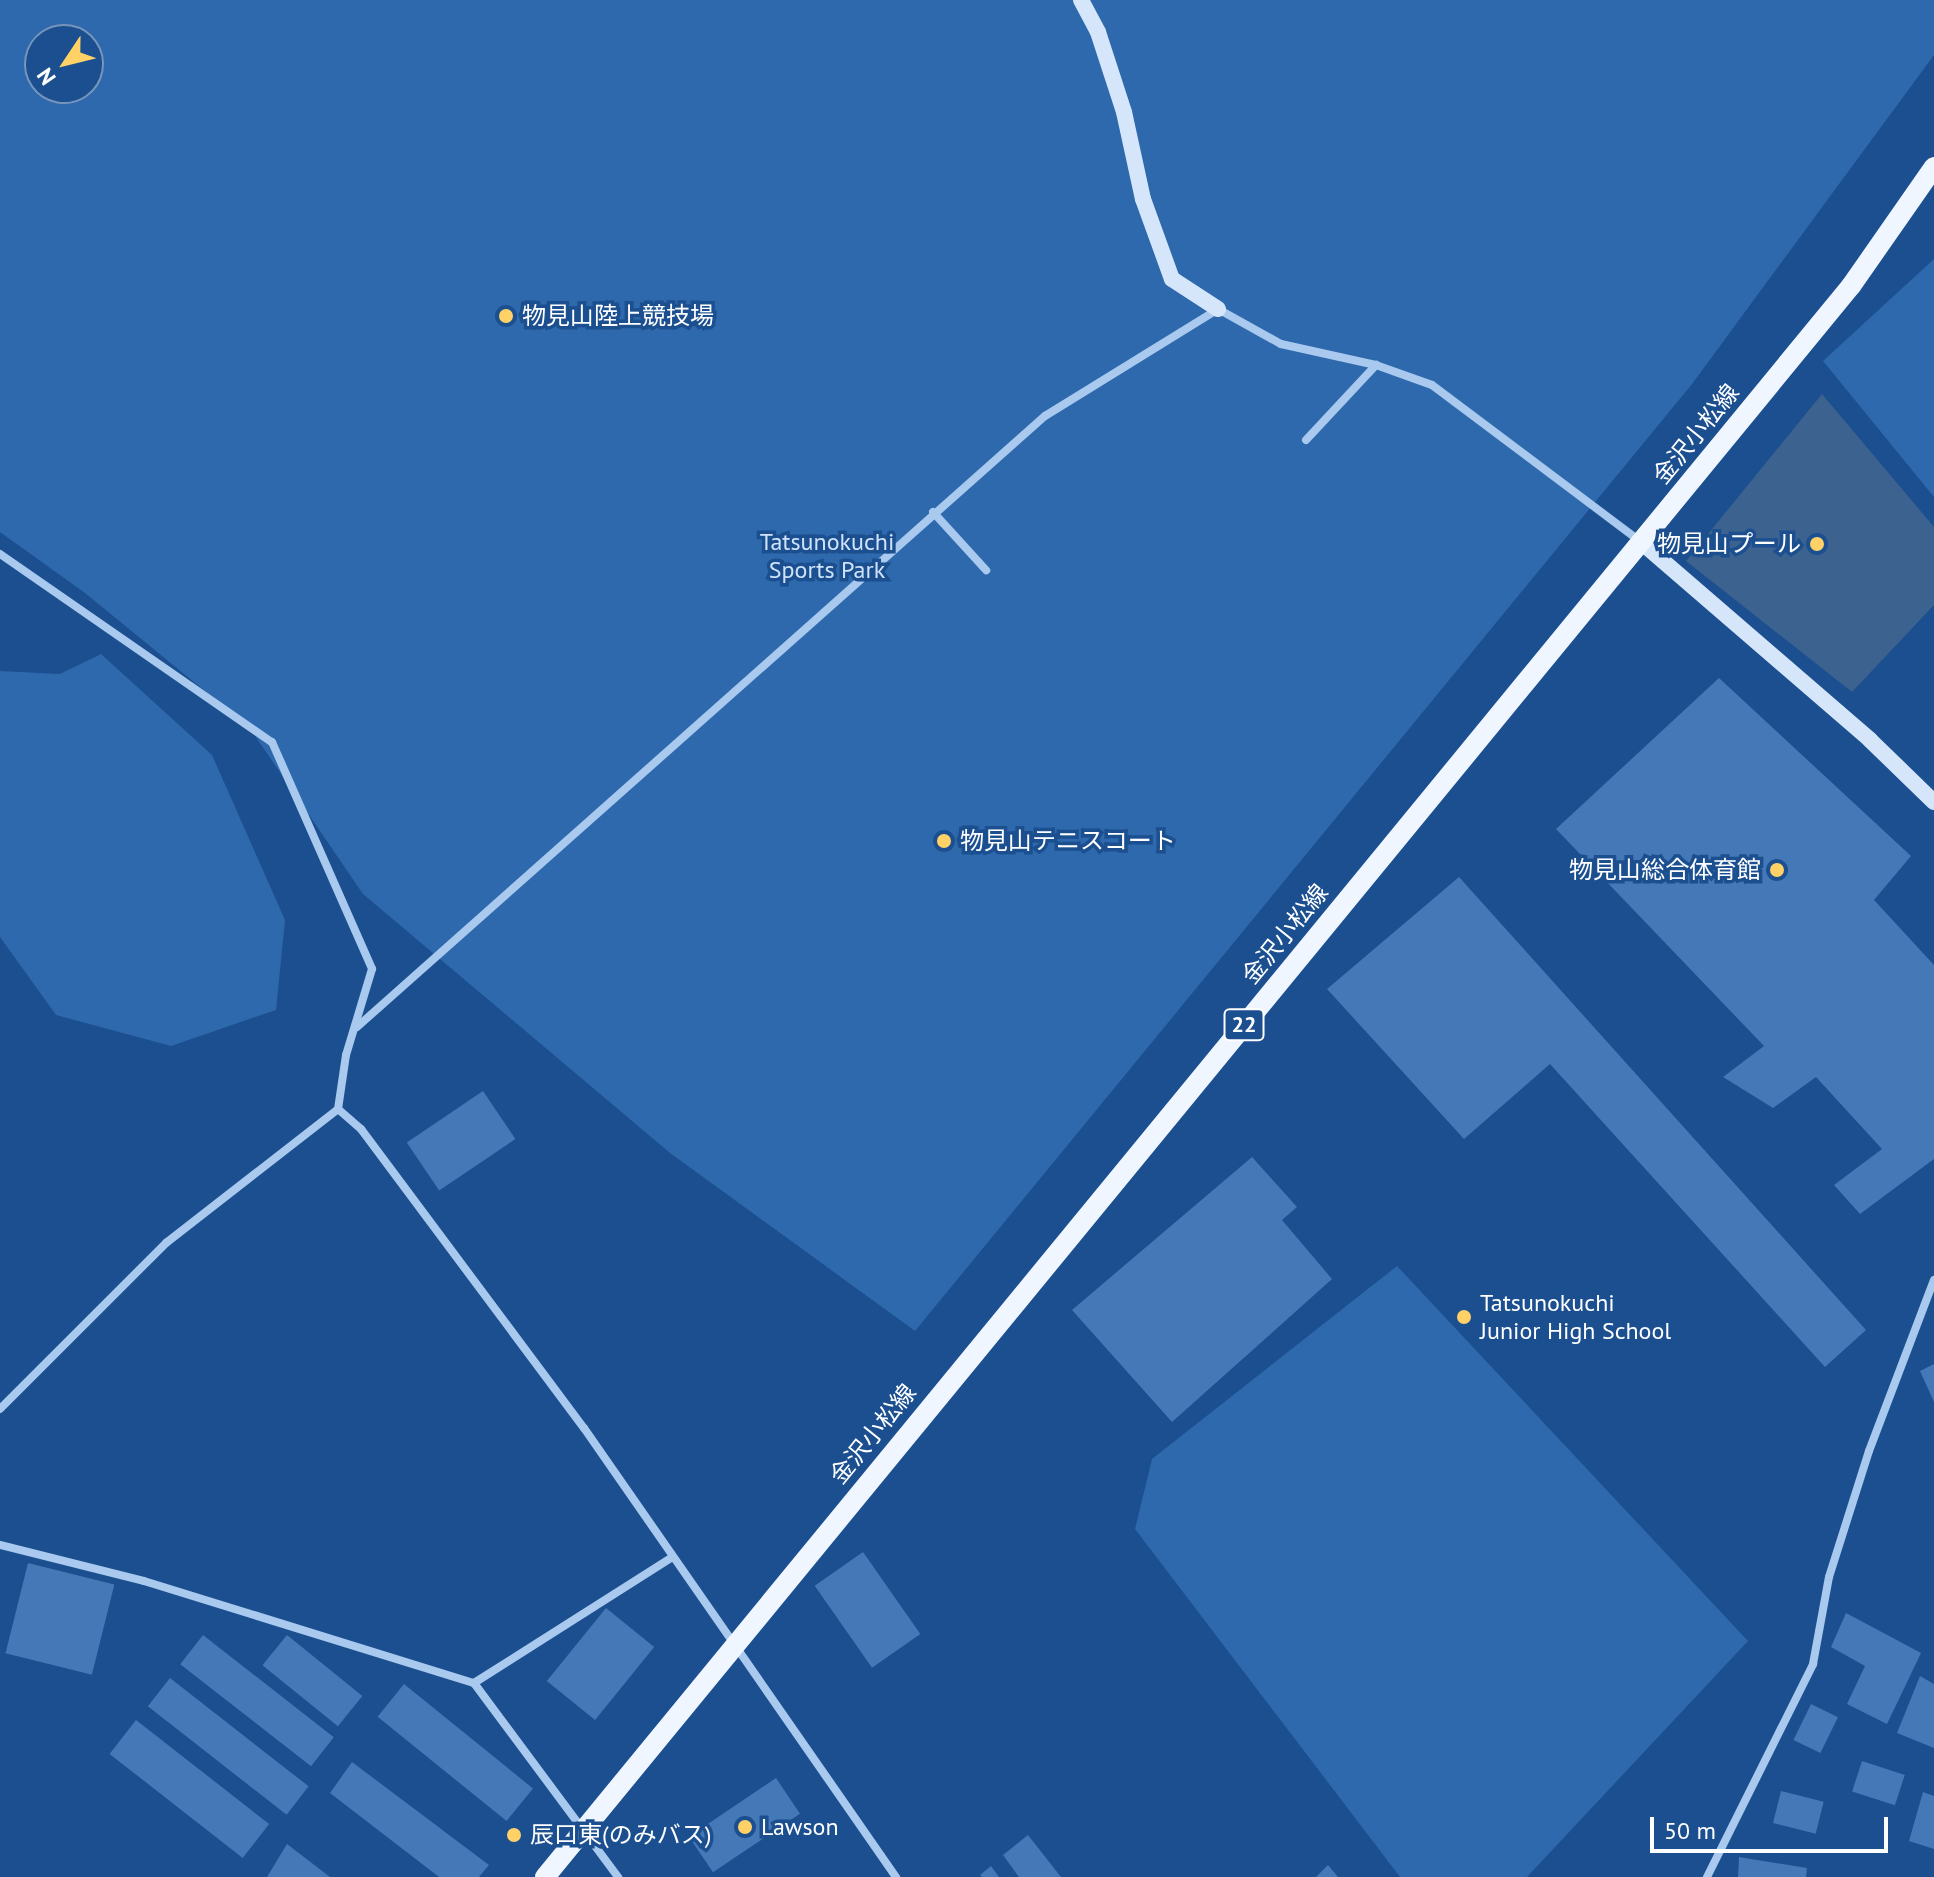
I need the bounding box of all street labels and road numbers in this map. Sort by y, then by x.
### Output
street label: 金沢小松線 [1647,378,1745,490]
street label: 金沢小松線 [1236,878,1334,990]
road number: 22 [1222,1007,1266,1043]
street label: 金沢小松線 [824,1378,922,1490]

